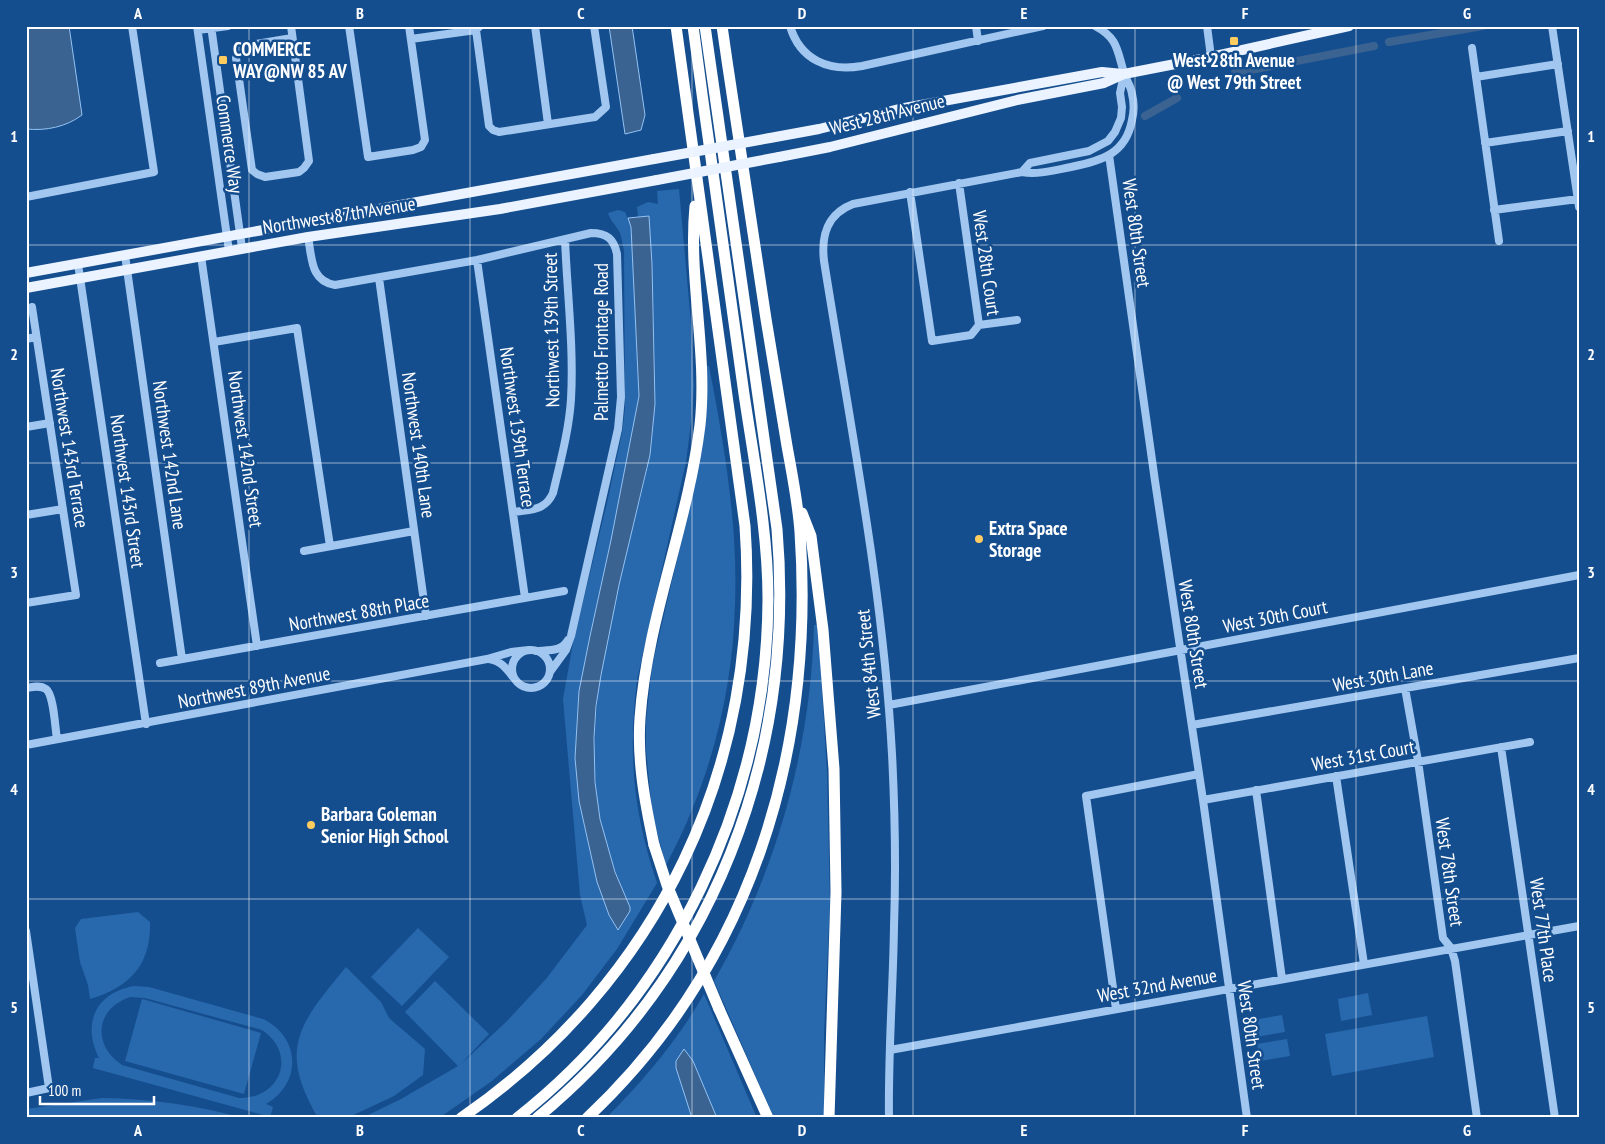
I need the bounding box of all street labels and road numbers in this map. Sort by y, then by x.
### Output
street label: West 28th Avenue [827,88,947,140]
street label: Commerce Way [211,93,249,196]
street label: West 80th Street [1117,177,1157,290]
street label: Northwest 87th Avenue [261,191,417,239]
street label: West 28th Court [968,209,1006,318]
street label: Northwest 139th Street [538,252,564,408]
street label: Palmetto Frontage Road [589,263,613,421]
street label: Northwest 139th Terrace [495,345,541,509]
street label: Northwest 143rd Terrace [46,366,95,530]
street label: Northwest 142nd Street [223,369,269,530]
street label: Northwest 140th Lane [397,371,441,520]
street label: Northwest 142nd Lane [148,379,192,531]
street label: Northwest 143rd Street [105,413,151,570]
street label: West 80th Street [1174,578,1215,691]
street label: Northwest 88th Place [287,588,431,636]
street label: West 30th Court [1221,594,1330,638]
street label: West 84th Street [850,607,886,720]
street label: West 30th Lane [1331,655,1435,697]
street label: Northwest 89th Avenue [176,660,332,714]
street label: West 31st Court [1310,734,1417,776]
street label: West 78th Street [1430,816,1470,929]
street label: West 77th Place [1525,876,1563,984]
street label: West 32nd Avenue [1095,963,1219,1007]
street label: West 80th Street [1232,979,1272,1092]

